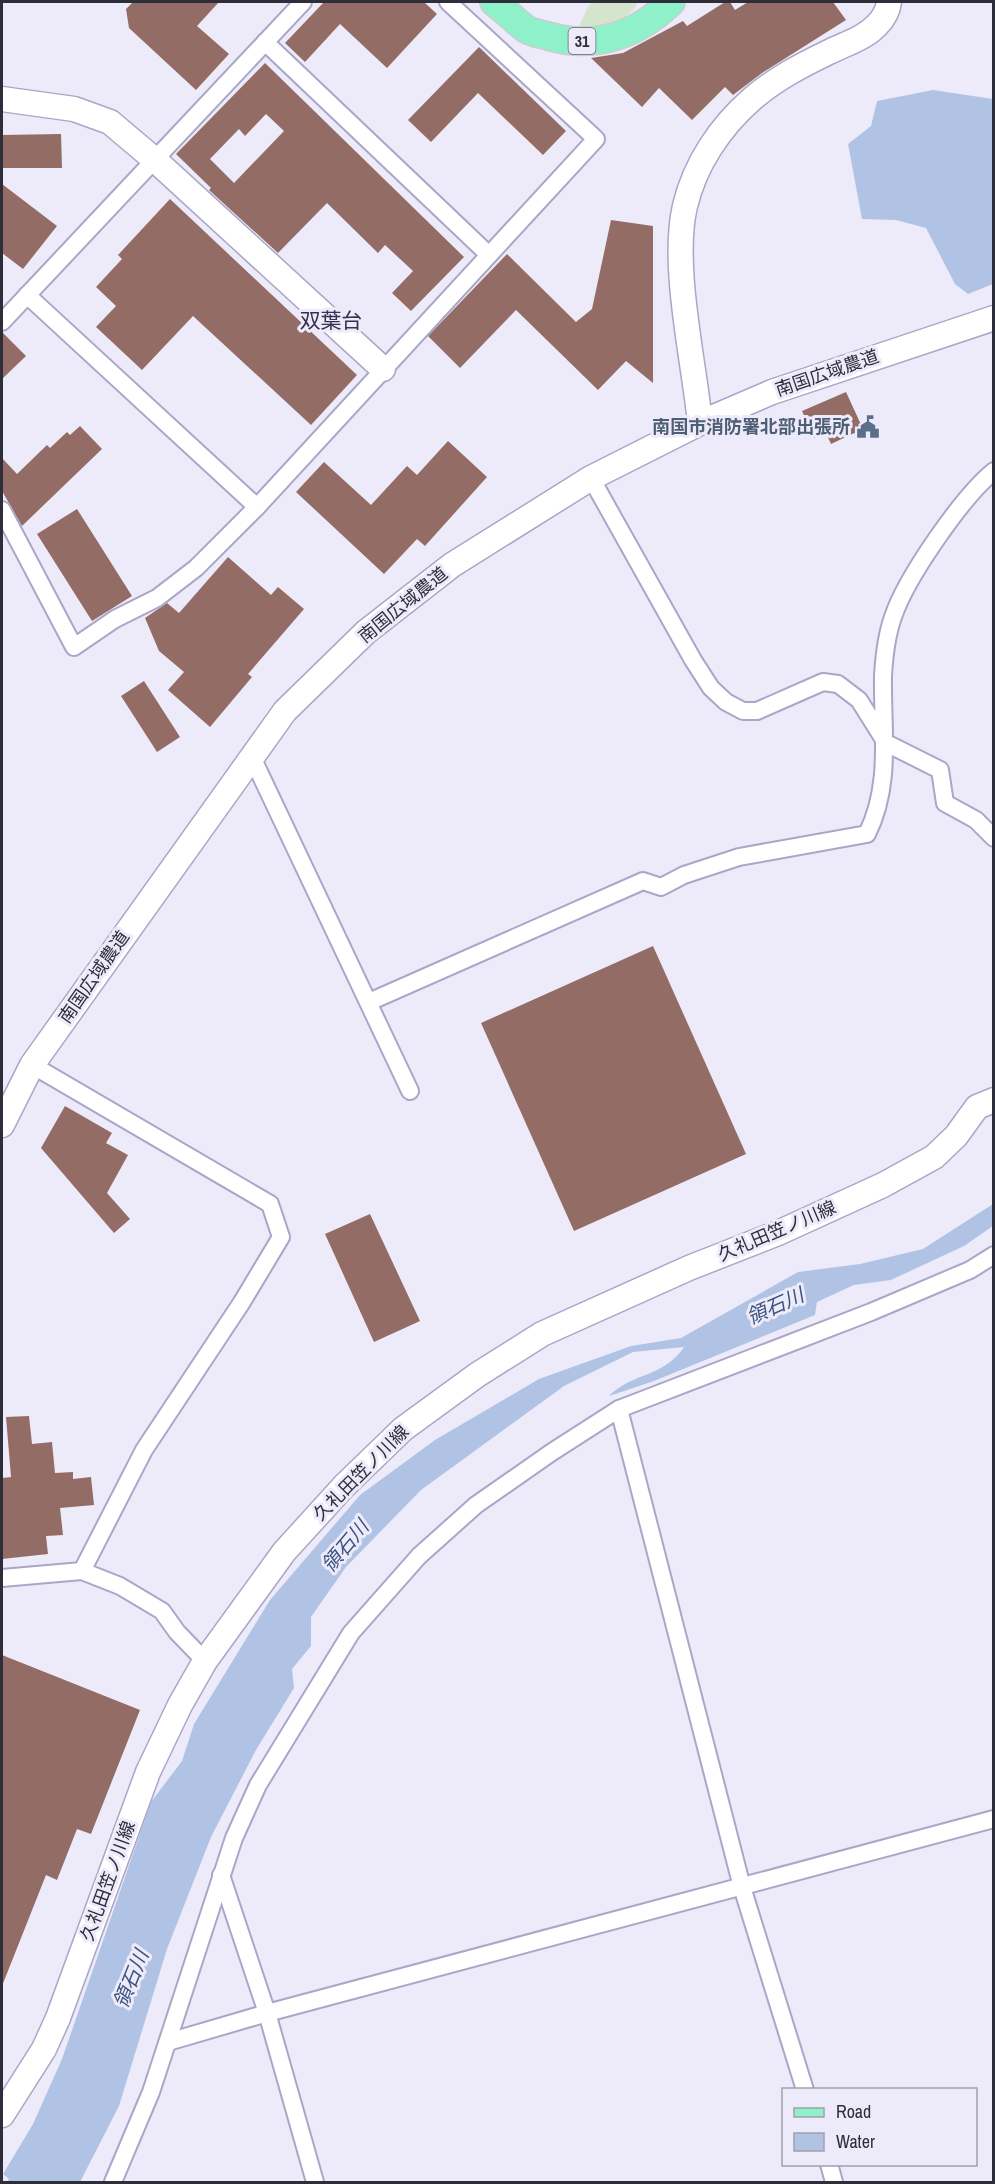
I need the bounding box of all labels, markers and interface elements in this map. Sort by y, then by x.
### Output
road number: 31 [568,28,596,54]
district label: 双葉台 [300,306,363,335]
street label: 南国広域農道 [772,343,882,402]
place label: 南国市消防署北部出張所 [652,414,850,439]
public building icon: 南国市消防署北部出張所 [855,414,881,440]
street label: 南国広域農道 [353,561,453,648]
street label: 南国広域農道 [52,925,135,1028]
street label: 久礼田笠ノ川線 [714,1194,840,1267]
water label: 領石川 [742,1280,810,1330]
street label: 久礼田笠ノ川線 [307,1419,414,1526]
water label: 領石川 [315,1512,376,1577]
street label: 久礼田笠ノ川線 [74,1817,141,1944]
water label: 領石川 [107,1944,155,2012]
legend [782,2088,977,2166]
text: Road [836,2099,871,2124]
text: Water [836,2129,875,2154]

